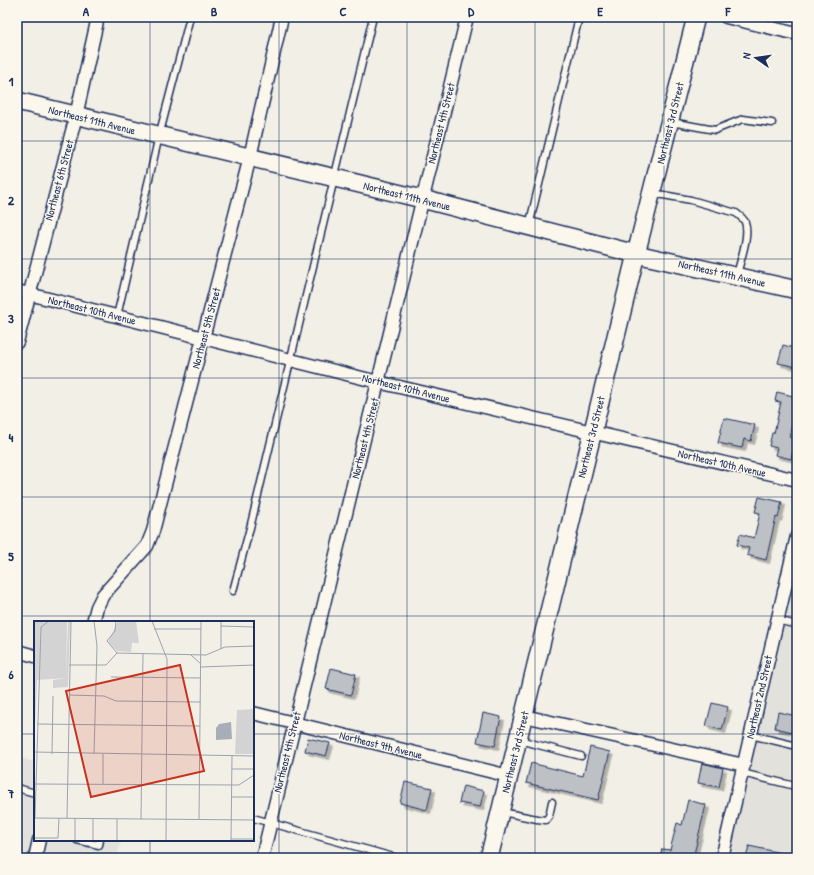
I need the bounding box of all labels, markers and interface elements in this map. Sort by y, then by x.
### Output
text: A [83,2,90,20]
text: B [211,2,218,20]
text: C [339,2,347,20]
text: D [468,2,475,20]
text: E [597,2,603,20]
text: F [725,2,732,20]
north arrow [736,38,776,78]
text: N [739,51,754,60]
text: 1 [9,72,14,90]
street label: Northeast 3rd Street [653,80,687,165]
street label: Northeast 4th Street [424,81,458,165]
street label: Northeast 11th Avenue [47,102,137,138]
street label: Northeast 6th Street [41,138,77,222]
street label: Northeast 11th Avenue [362,178,452,214]
text: 2 [8,191,15,209]
street label: Northeast 11th Avenue [677,256,768,290]
street label: Northeast 5th Street [188,286,224,370]
street label: Northeast 10th Avenue [47,292,138,328]
text: 3 [8,309,14,327]
street label: Northeast 10th Avenue [361,370,452,406]
street label: Northeast 3rd Street [574,394,608,479]
street label: Northeast 4th Street [348,396,382,480]
text: 4 [9,428,14,446]
street label: Northeast 10th Avenue [677,446,768,480]
text: 5 [8,547,14,565]
inset map [34,621,254,841]
street label: Northeast 2nd Street [743,654,775,740]
text: 6 [8,665,14,683]
street label: Northeast 3rd Street [498,709,532,794]
street label: Northeast 4th Street [270,710,304,794]
street label: Northeast 9th Avenue [338,728,425,762]
text: 7 [7,784,15,802]

